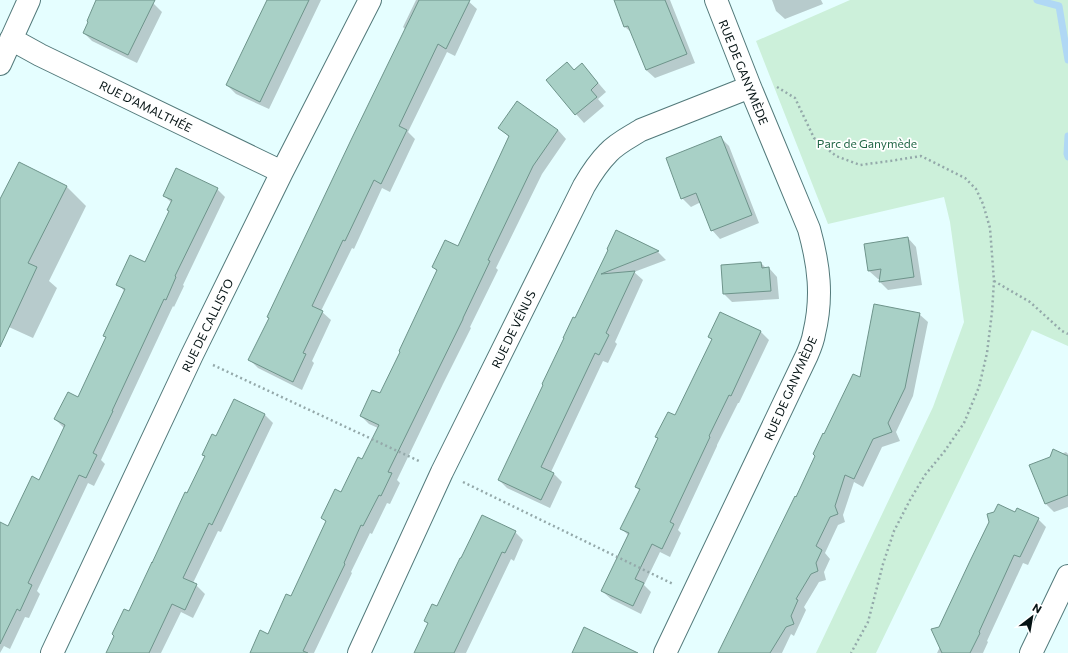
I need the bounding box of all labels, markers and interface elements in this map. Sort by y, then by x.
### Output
street label: RUE DE GANYMÈDE [717,17,771,127]
street label: RUE D'AMALTHÉE [97,78,195,134]
park label: Parc de Ganymède [817,136,917,150]
street label: RUE DE CALLISTO [178,276,236,374]
street label: RUE DE VÉNUS [488,288,538,370]
street label: RUE DE GANYMÈDE [761,334,819,442]
north arrow [1012,597,1052,637]
text: N [1031,600,1044,616]

